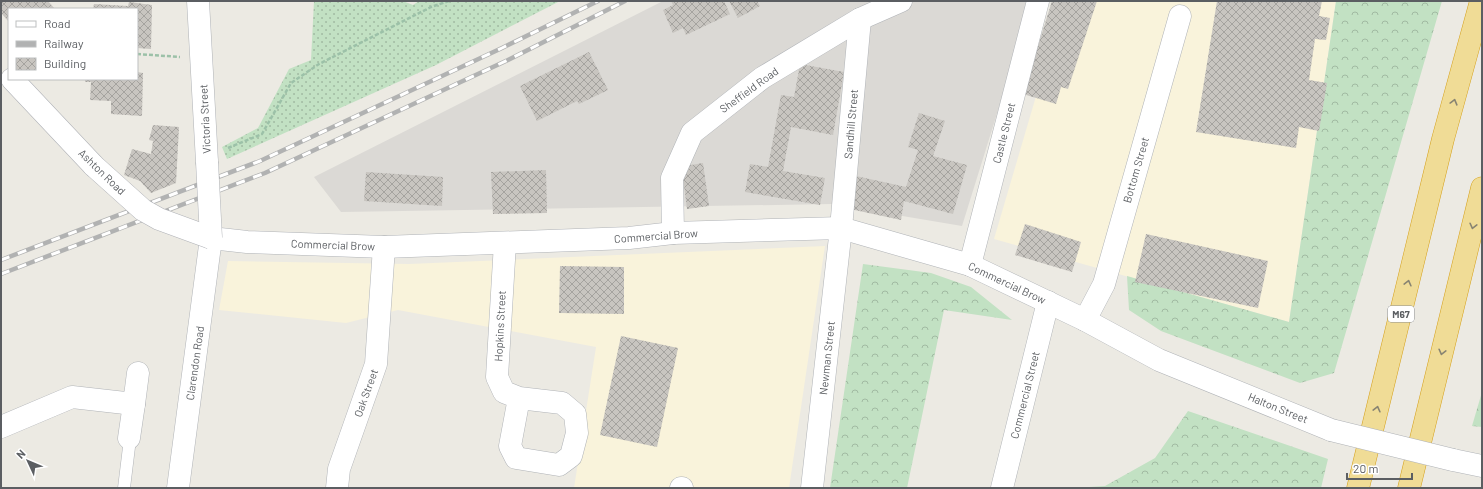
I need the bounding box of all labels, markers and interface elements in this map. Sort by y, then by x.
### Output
legend [8,8,138,80]
text: Road [44,16,71,30]
text: Railway [44,36,84,50]
text: Building [44,56,86,70]
street label: Sheffield Road [717,64,781,115]
street label: Victoria Street [196,84,213,154]
street label: Sandhill Street [841,89,860,159]
one-way arrow [1449,98,1457,105]
street label: Castle Street [990,101,1017,165]
street label: Bottom Street [1120,135,1151,204]
street label: Ashton Road [76,146,129,197]
one-way arrow [1469,223,1477,229]
street label: Commercial Brow [614,226,698,245]
street label: Commercial Brow [291,237,375,252]
street label: Commercial Brow [966,259,1048,306]
one-way arrow [1404,280,1412,286]
street label: Hopkins Street [491,290,508,362]
road number: M67 [1388,306,1414,322]
street label: Newman Street [816,320,837,395]
street label: Clarendon Road [183,325,206,401]
one-way arrow [1438,349,1447,356]
street label: Commercial Street [1007,350,1042,440]
street label: Oak Street [351,367,380,419]
street label: Halton Street [1246,390,1310,425]
one-way arrow [1373,406,1381,413]
north arrow [8,441,48,481]
text: N [13,447,28,461]
scale bar [1347,455,1412,481]
text: 20 m [1353,461,1379,475]

